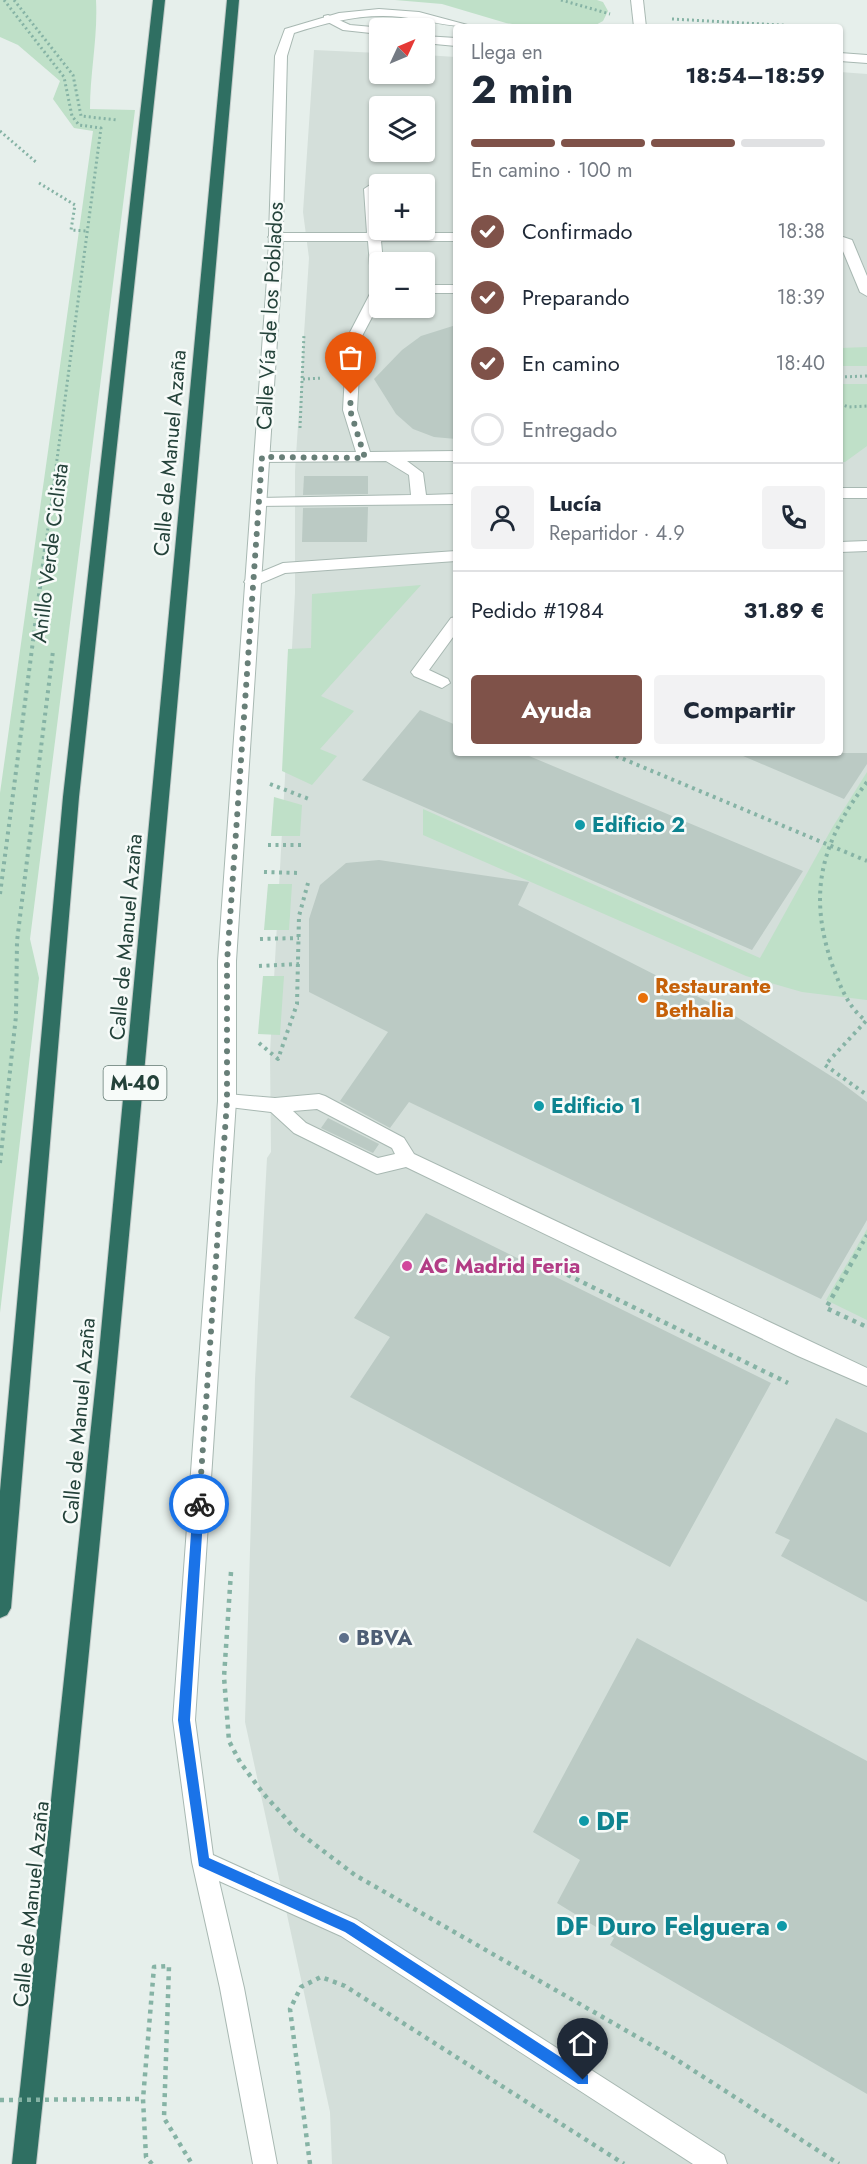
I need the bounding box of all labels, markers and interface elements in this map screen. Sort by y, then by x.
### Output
north arrow [369,18,435,84]
map controls [369,18,435,318]
text: Llega en [471,38,543,67]
text: 18:54–18:59 [685,59,825,91]
text: 2 min [471,61,573,118]
button: layers [369,96,435,162]
text: En camino · 100 m [471,156,633,185]
button: + [369,174,435,240]
street label: Calle Vía de los Poblados [249,201,291,431]
icon: check [471,215,504,248]
text: Confirmado [522,215,632,247]
text: 18:38 [777,217,825,246]
button: − [369,252,435,318]
icon: check [471,281,504,314]
text: Preparando [522,281,630,313]
text: 18:39 [777,283,825,312]
pin [325,332,376,394]
icon: bag [334,341,367,374]
icon: check [471,347,504,380]
text: En camino [522,347,620,379]
street label: Calle de Manuel Azaña [146,348,194,558]
text: 18:40 [775,349,825,378]
text: Entregado [522,413,617,445]
street label: Anillo Verde Ciclista [24,461,76,645]
button: person [471,486,534,549]
button: phone [762,486,825,549]
text: Lucía [549,487,602,519]
text: Repartidor · 4.9 [549,519,685,548]
text: Pedido #1984 [471,594,604,626]
text: 31.89 € [744,594,825,626]
button: Ayuda [471,675,642,744]
button: Compartir [654,675,825,744]
place label: Edificio 2 [592,810,685,840]
marker: Edificio 2 [573,818,587,832]
street label: Calle de Manuel Azaña [102,832,150,1042]
place label: Restaurante Bethalia [655,971,771,1025]
marker: Restaurante Bethalia [636,991,650,1005]
road number: M-40 [104,1066,166,1100]
place label: Edificio 1 [551,1091,641,1121]
marker: Edificio 1 [532,1099,546,1113]
place label: AC Madrid Feria [418,1251,580,1281]
marker: AC Madrid Feria [400,1259,414,1273]
street label: Calle de Manuel Azaña [55,1316,103,1526]
courier [169,1474,229,1534]
icon: bike [183,1488,216,1521]
place label: BBVA [356,1623,413,1653]
marker: BBVA [337,1631,351,1645]
street label: Calle de Manuel Azaña [5,1799,57,2009]
place label: DF [596,1802,629,1840]
marker: DF [577,1814,591,1828]
place label: DF Duro Felguera [555,1907,770,1945]
marker: DF Duro Felguera [775,1919,789,1933]
pin [557,2018,608,2080]
icon: home [566,2027,599,2060]

